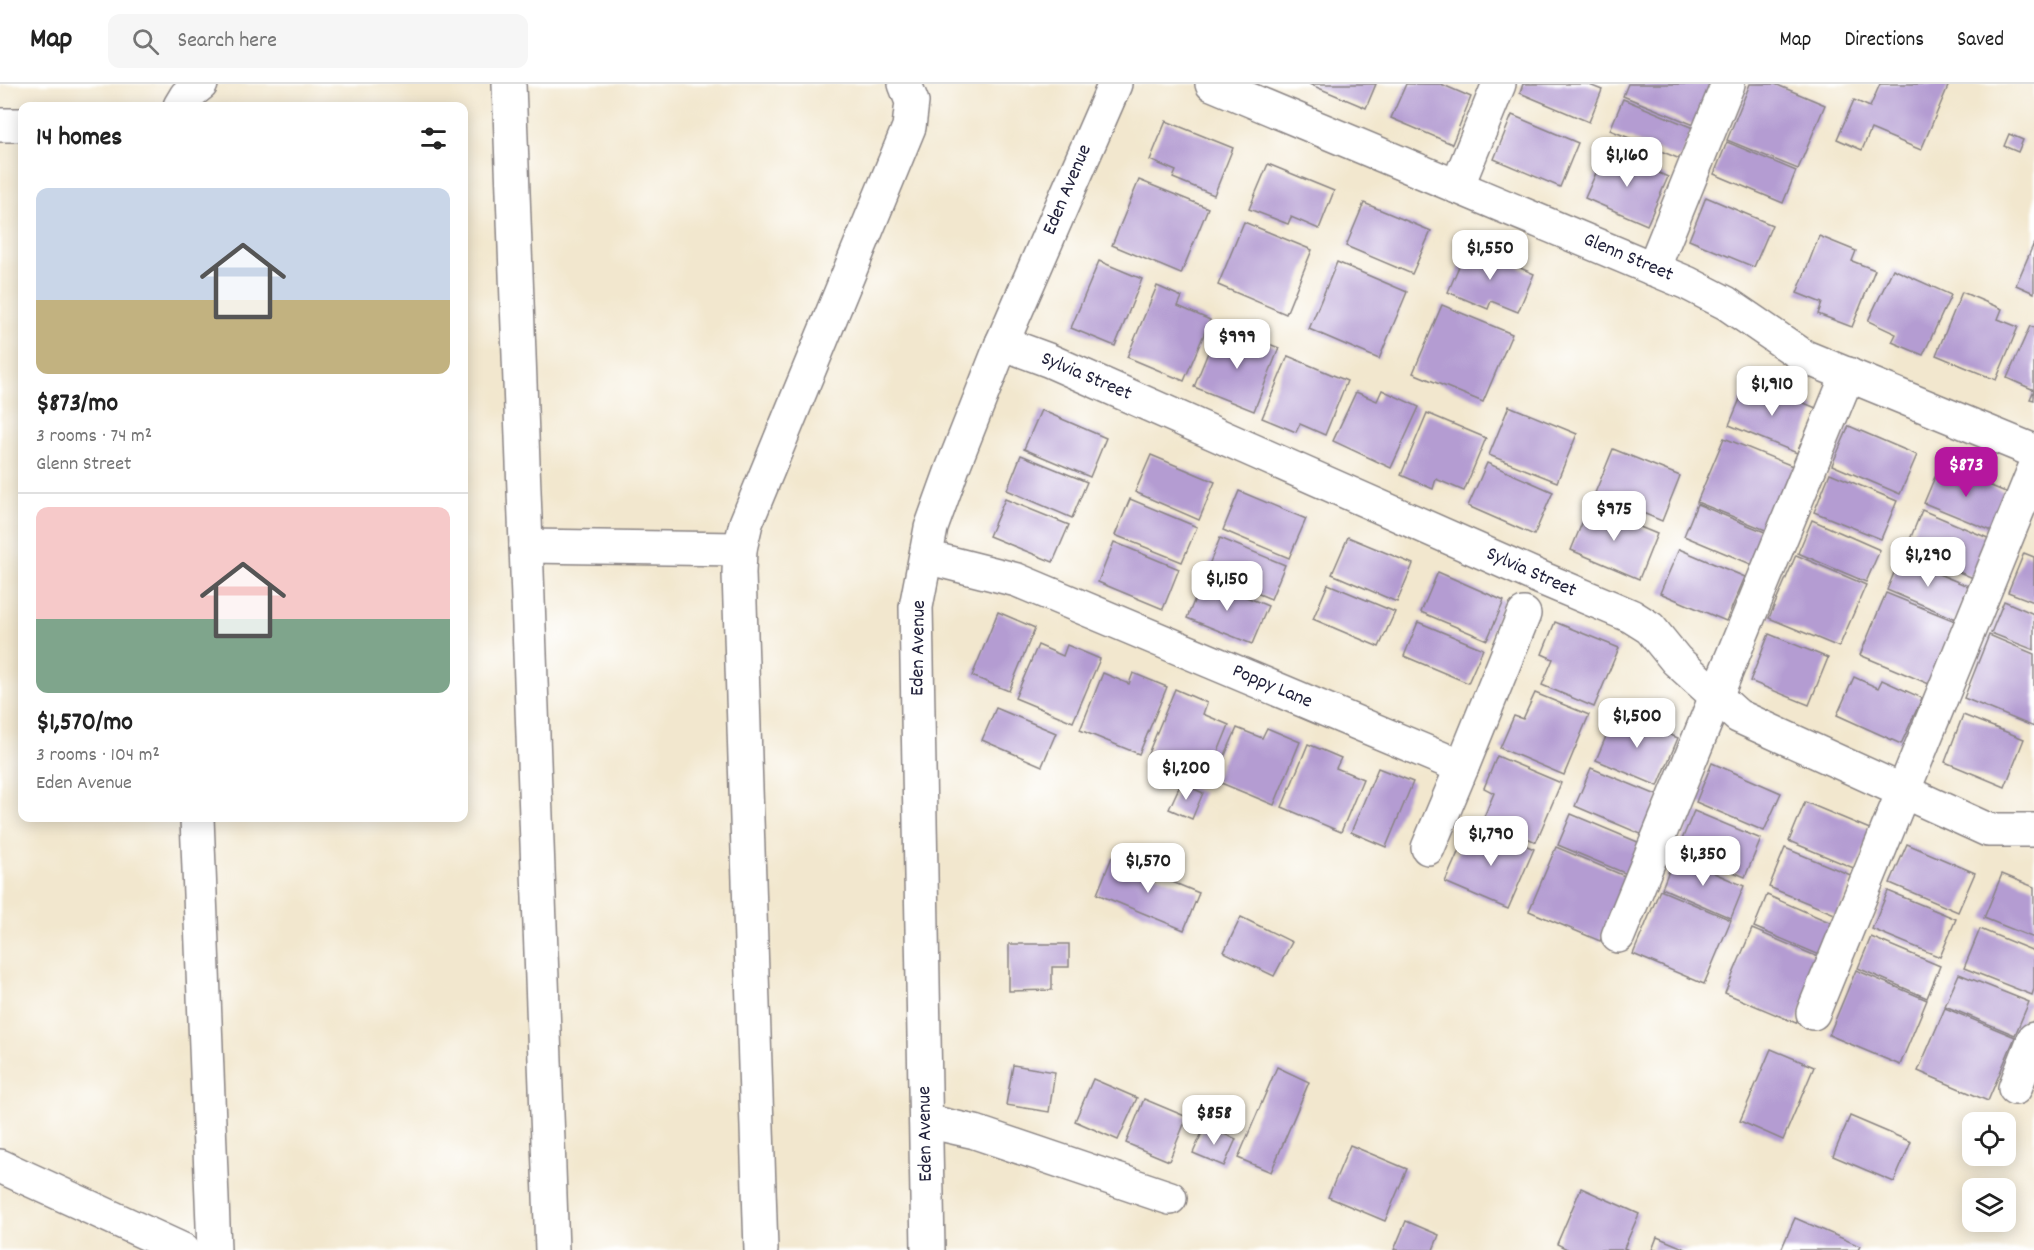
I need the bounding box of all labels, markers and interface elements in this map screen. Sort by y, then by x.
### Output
search box [108,14,528,68]
text: Map [30,21,72,61]
icon: search [129,25,162,58]
text: Search here [177,26,277,57]
text: Map [1780,26,1811,56]
text: Directions [1844,26,1924,56]
text: Saved [1957,26,2004,56]
text: 14 homes [36,120,122,157]
icon: filters [417,122,450,155]
pin: $1,160 [1578,137,1676,188]
street label: Eden Avenue [1036,140,1100,240]
text: $1,160 [1605,142,1649,170]
street label: Glenn Street [1579,226,1677,290]
icon: home [189,227,297,335]
pin: $1,550 [1441,230,1539,281]
text: $1,550 [1466,235,1514,263]
pin: $999 [1201,319,1273,370]
text: $999 [1218,324,1256,352]
street label: Sylvia Street [1036,345,1136,409]
pin: $1,910 [1723,366,1821,417]
text: $1,910 [1751,371,1793,399]
text: $873/mo [36,386,118,423]
text: 3 rooms · 74 m² [36,423,152,451]
pin: $873 [1930,447,2002,498]
text: Glenn Street [36,451,131,479]
text: $873 [1949,452,1983,480]
pin: $975 [1578,491,1650,542]
text: $975 [1596,496,1632,524]
pin: $1,290 [1879,537,1977,588]
street label: Sylvia Street [1481,541,1581,605]
text: $1,290 [1904,542,1952,570]
icon: home [189,546,297,654]
pin: $1,150 [1178,561,1276,612]
text: $1,150 [1206,566,1248,594]
street label: Eden Avenue [904,600,934,696]
street label: Poppy Lane [1228,658,1317,717]
pin: $1,500 [1588,698,1686,749]
text: $1,500 [1612,703,1662,731]
text: $1,570/mo [36,705,133,742]
text: 3 rooms · 104 m² [36,742,160,770]
pin: $1,200 [1137,750,1235,801]
text: $1,200 [1162,755,1210,783]
text: Eden Avenue [36,770,132,798]
pin: $1,790 [1442,816,1540,867]
text: $1,790 [1468,821,1514,849]
pin: $1,350 [1654,836,1752,887]
text: $1,350 [1679,841,1727,869]
pin: $1,570 [1099,843,1197,894]
text: $1,570 [1125,848,1171,876]
street label: Eden Avenue [911,1086,941,1182]
pin: $858 [1178,1095,1250,1146]
text: $858 [1196,1100,1232,1128]
map controls [1962,1112,2016,1232]
button: locate [1962,1112,2016,1166]
button: layers [1962,1178,2016,1232]

